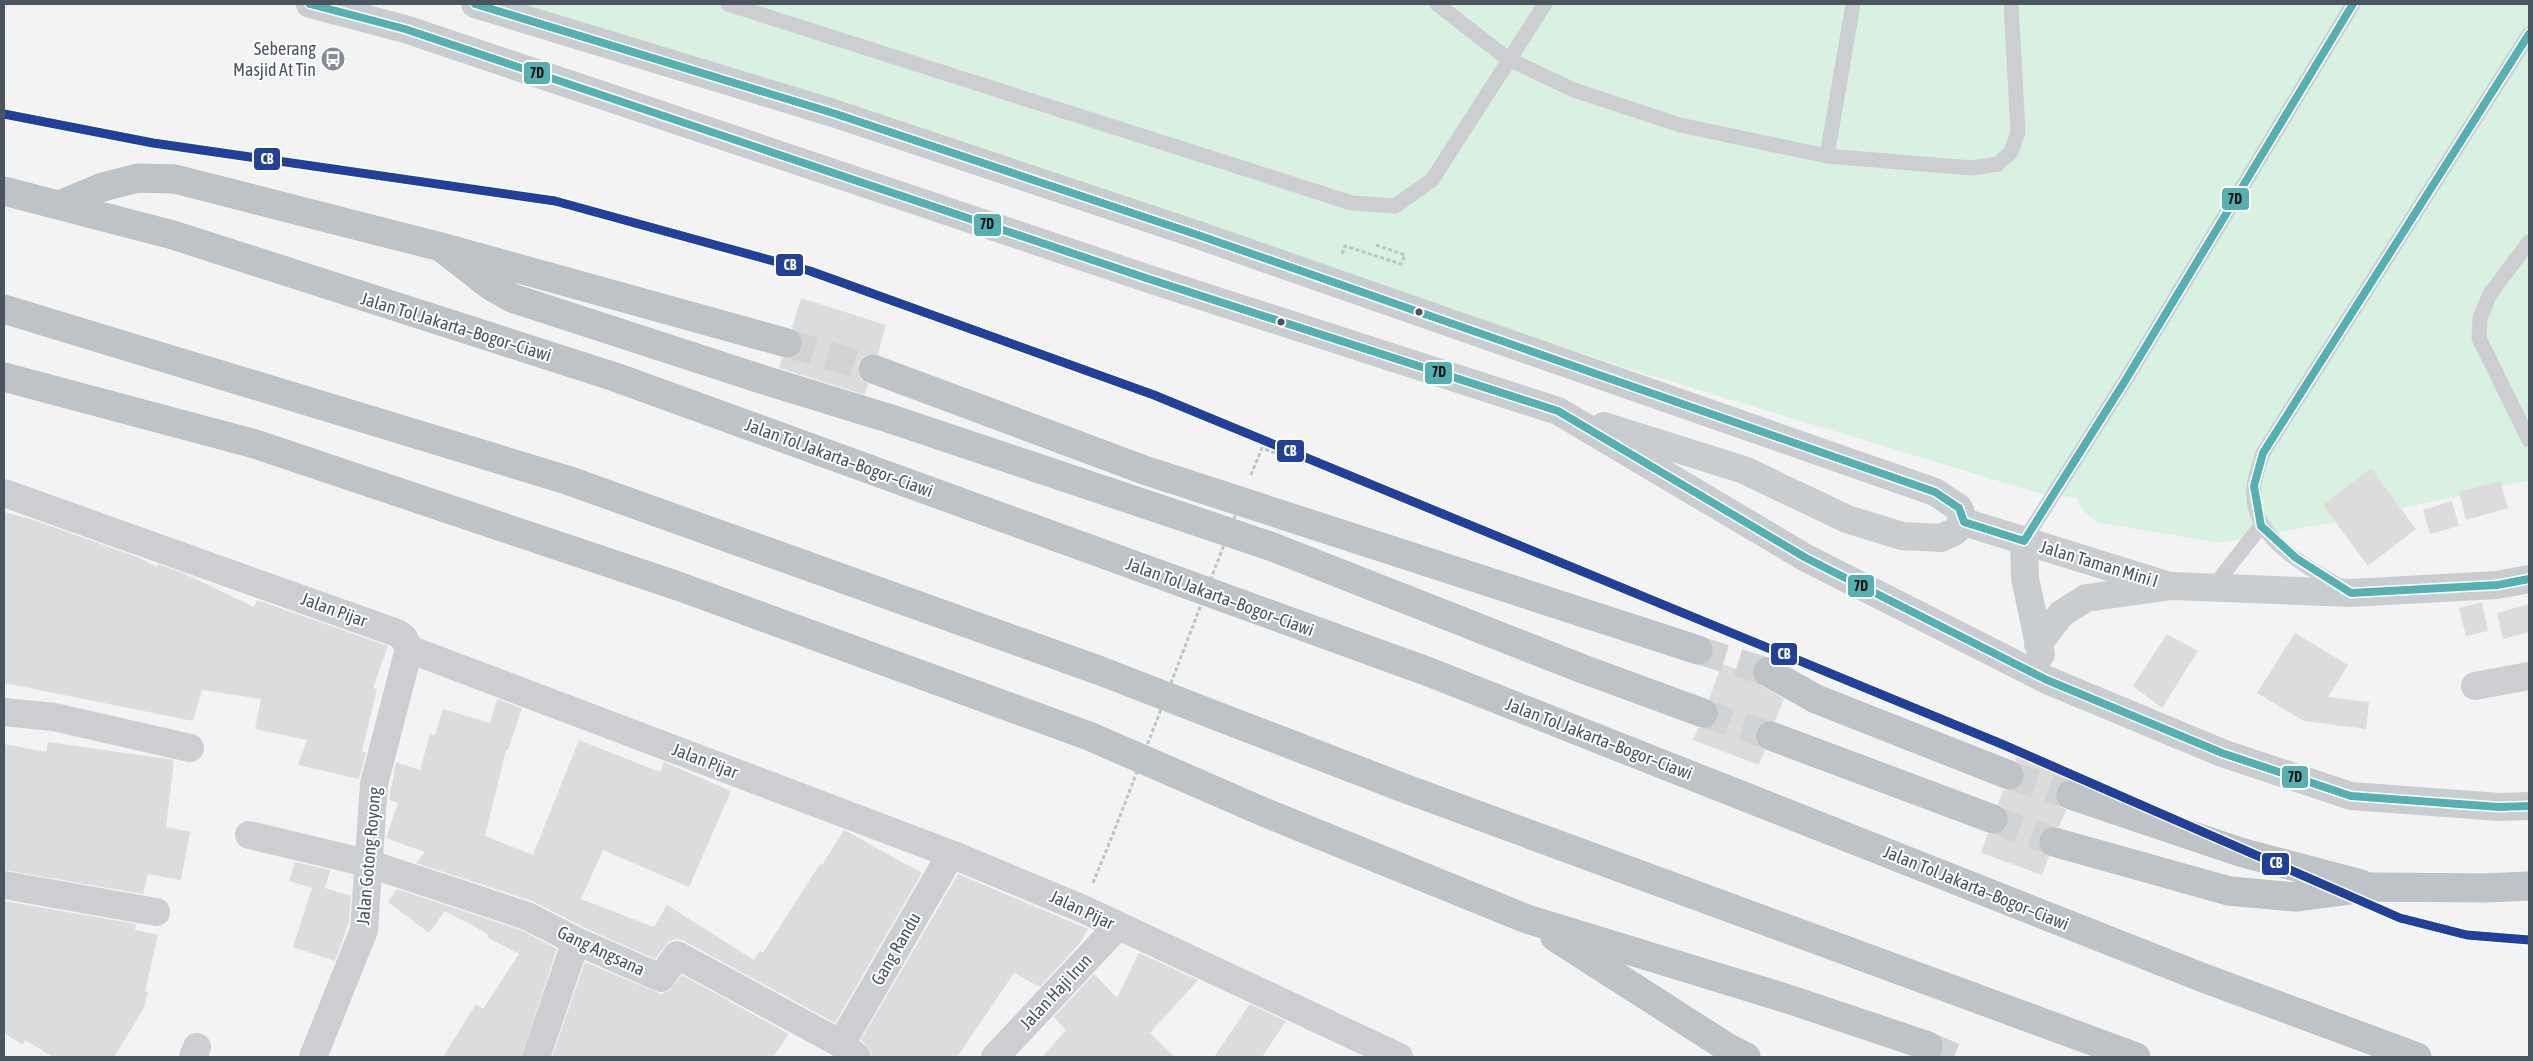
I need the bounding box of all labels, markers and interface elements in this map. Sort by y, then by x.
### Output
place label: Seberang Masjid At Tin [233,38,316,80]
bus stop icon: Seberang Masjid At Tin [320,46,346,72]
line badge: 7D [523,61,551,85]
text: 7D [530,65,544,81]
line badge: CB [253,147,281,171]
text: CB [261,151,274,167]
line badge: 7D [2221,187,2250,211]
text: 7D [2228,191,2242,207]
line badge: 7D [973,213,1002,237]
text: 7D [980,216,994,232]
line badge: CB [775,253,804,277]
text: CB [784,257,797,273]
street label: Jalan Tol Jakarta–Bogor–Ciawi [358,288,554,366]
unlabelled marker [1414,307,1424,317]
unlabelled marker [1276,317,1286,327]
line badge: 7D [1424,361,1453,385]
text: 7D [1432,364,1446,380]
street label: Jalan Tol Jakarta–Bogor–Ciawi [742,414,936,501]
line badge: CB [1276,439,1305,463]
text: CB [1284,443,1297,459]
street label: Jalan Taman Mini I [2038,536,2161,591]
street label: Jalan Tol Jakarta–Bogor–Ciawi [1123,553,1317,640]
line badge: 7D [1847,574,1875,598]
text: 7D [1854,578,1868,594]
street label: Jalan Pijar [298,588,371,631]
line badge: CB [1770,642,1798,666]
text: CB [1778,646,1791,662]
street label: Jalan Tol Jakarta–Bogor–Ciawi [1503,693,1695,784]
street label: Jalan Pijar [669,738,742,783]
line badge: 7D [2281,765,2309,789]
text: 7D [2288,769,2302,785]
street label: Jalan Gotong Royong [352,786,385,926]
street label: Jalan Tol Jakarta–Bogor–Ciawi [1880,841,2072,934]
line badge: CB [2261,852,2290,876]
text: CB [2270,855,2283,871]
street label: Jalan Pijar [1047,885,1118,934]
street label: Gang Randu [866,909,925,989]
street label: Gang Angsana [554,921,648,980]
street label: Jalan Haji Irun [1015,950,1096,1034]

